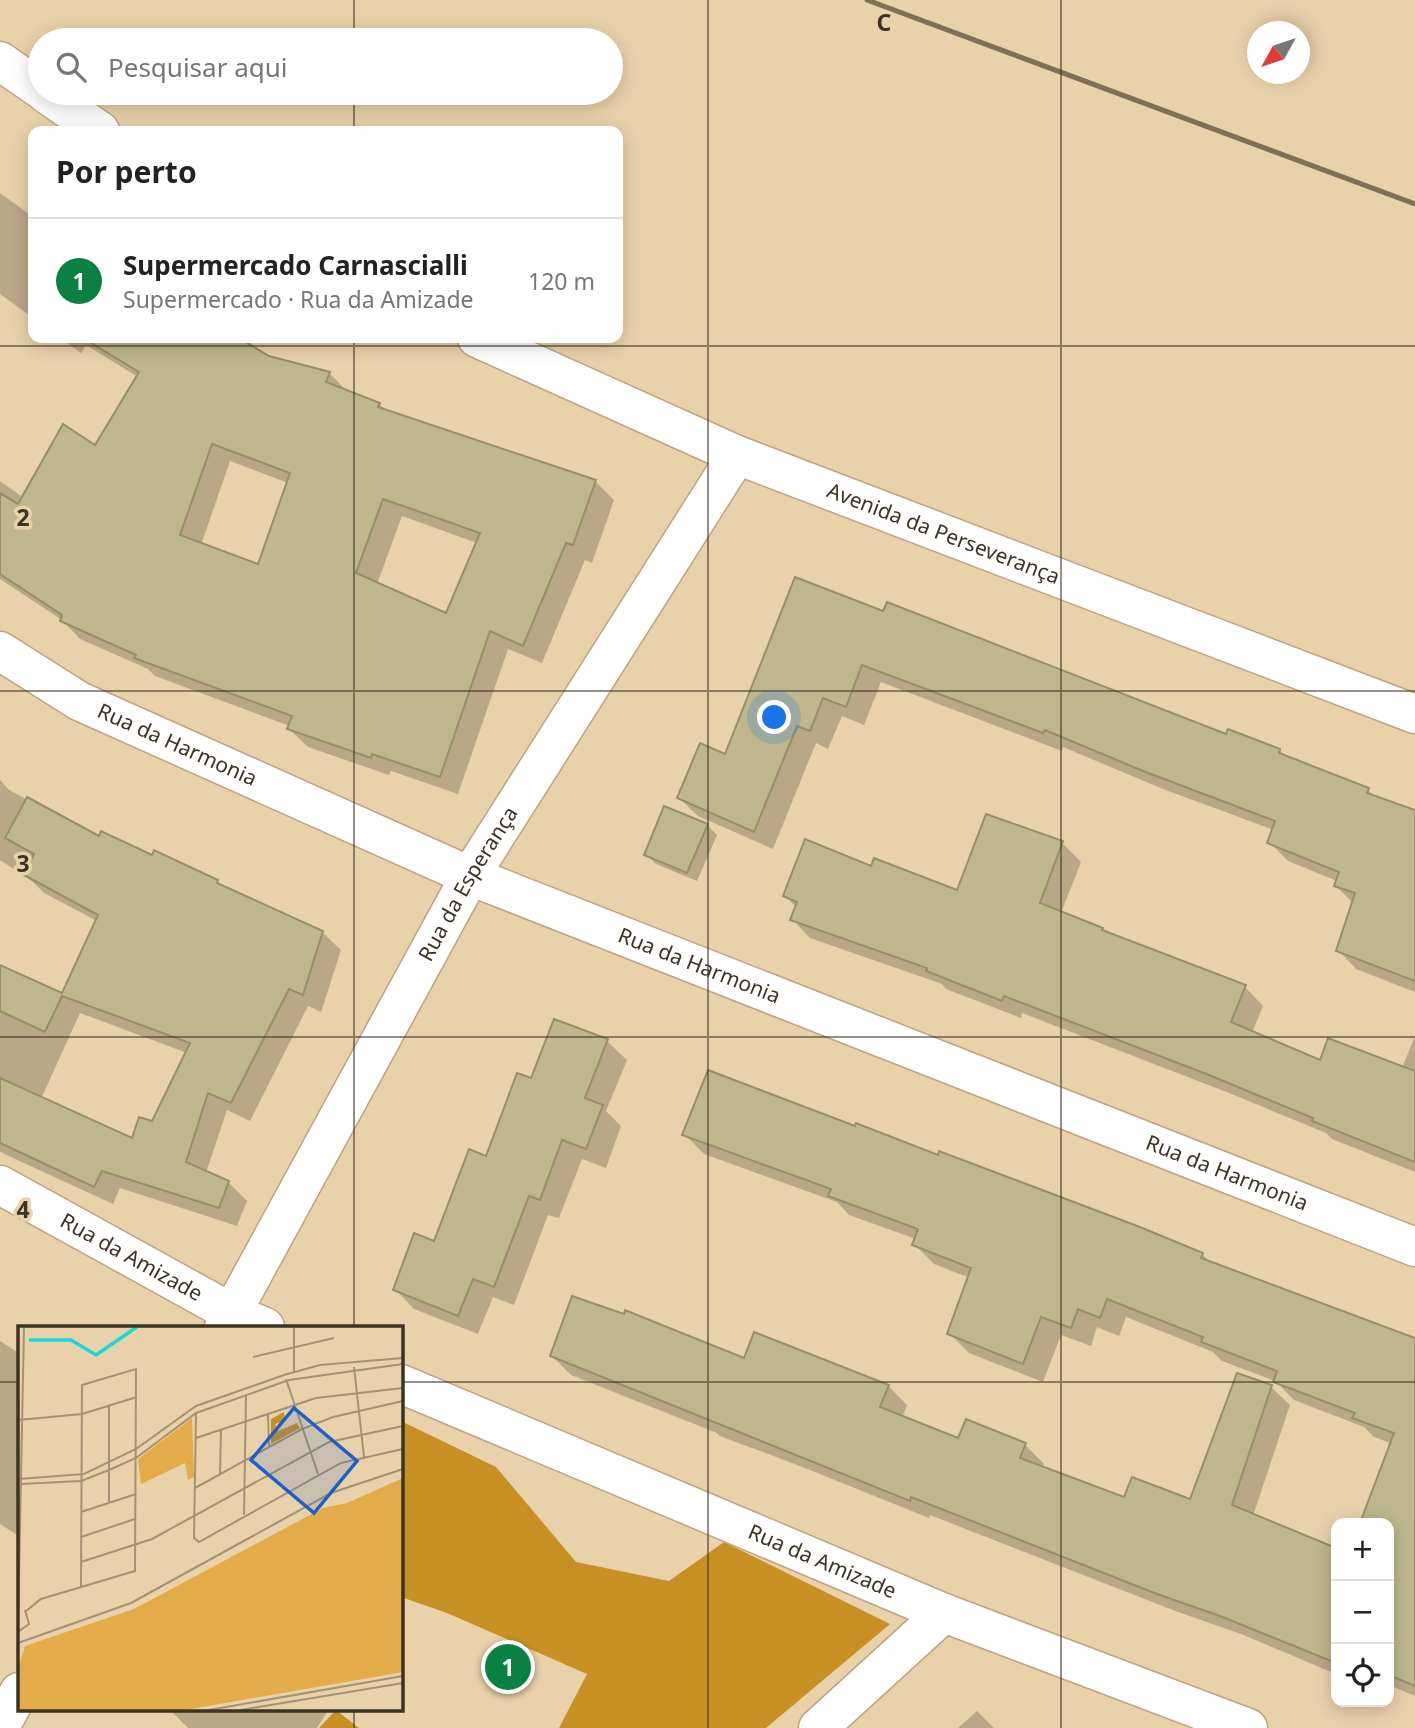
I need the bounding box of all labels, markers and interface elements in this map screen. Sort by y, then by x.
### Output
text: C [877,6,892,38]
north arrow [1247,21,1310,84]
search box [28,28,623,105]
icon: search [52,48,90,86]
text: Pesquisar aqui [108,49,288,85]
text: Por perto [56,151,197,192]
text: Supermercado Carnascialli [123,247,468,283]
text: 1 [72,265,86,297]
text: 120 m [528,265,595,297]
text: Supermercado · Rua da Amizade [123,283,474,315]
street label: Avenida da Perseverança [823,476,1064,590]
text: 2 [16,501,30,533]
street label: Rua da Harmonia [93,696,262,792]
your location [757,700,791,734]
street label: Rua da Esperança [411,801,524,966]
text: 3 [16,847,30,879]
street label: Rua da Harmonia [614,921,785,1009]
street label: Rua da Harmonia [1142,1128,1312,1217]
text: 4 [16,1193,30,1225]
street label: Rua da Amizade [56,1206,208,1307]
inset map [18,1326,402,1710]
street label: Rua da Amizade [744,1517,901,1604]
map controls [1331,1518,1394,1707]
button: + [1331,1518,1394,1581]
button: − [1331,1581,1394,1644]
pin: 1 [485,1641,531,1693]
button: locate [1331,1644,1394,1707]

